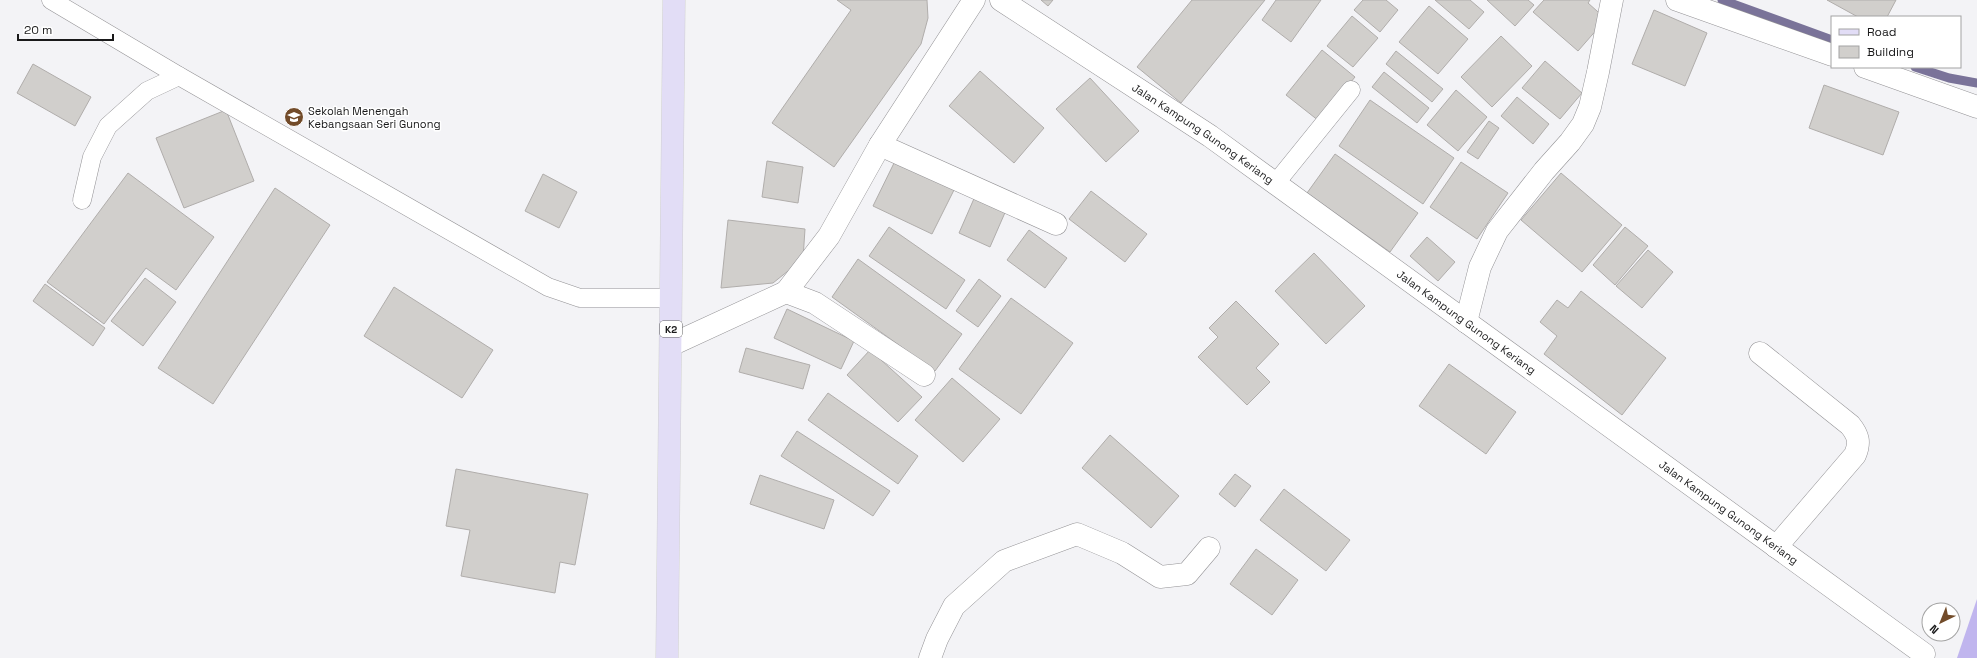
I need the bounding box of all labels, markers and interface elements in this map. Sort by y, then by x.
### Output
scale bar [18,16,113,42]
legend [1831,16,1961,68]
text: 20 m [24,22,52,38]
text: Road [1867,24,1896,40]
text: Building [1867,44,1914,60]
street label: Jalan Kampung Gunong Keriang [1129,80,1276,187]
place label: Sekolah Menengah Kebangsaan Seri Gunong [308,104,440,131]
school or university icon: Sekolah Menengah Kebangsaan Seri Gunong [283,106,305,128]
street label: Jalan Kampung Gunong Keriang [1394,267,1539,377]
road number: K2 [660,321,682,337]
street label: Jalan Kampung Gunong Keriang [1656,457,1801,567]
north arrow [1921,602,1961,642]
text: N [1927,622,1942,637]

